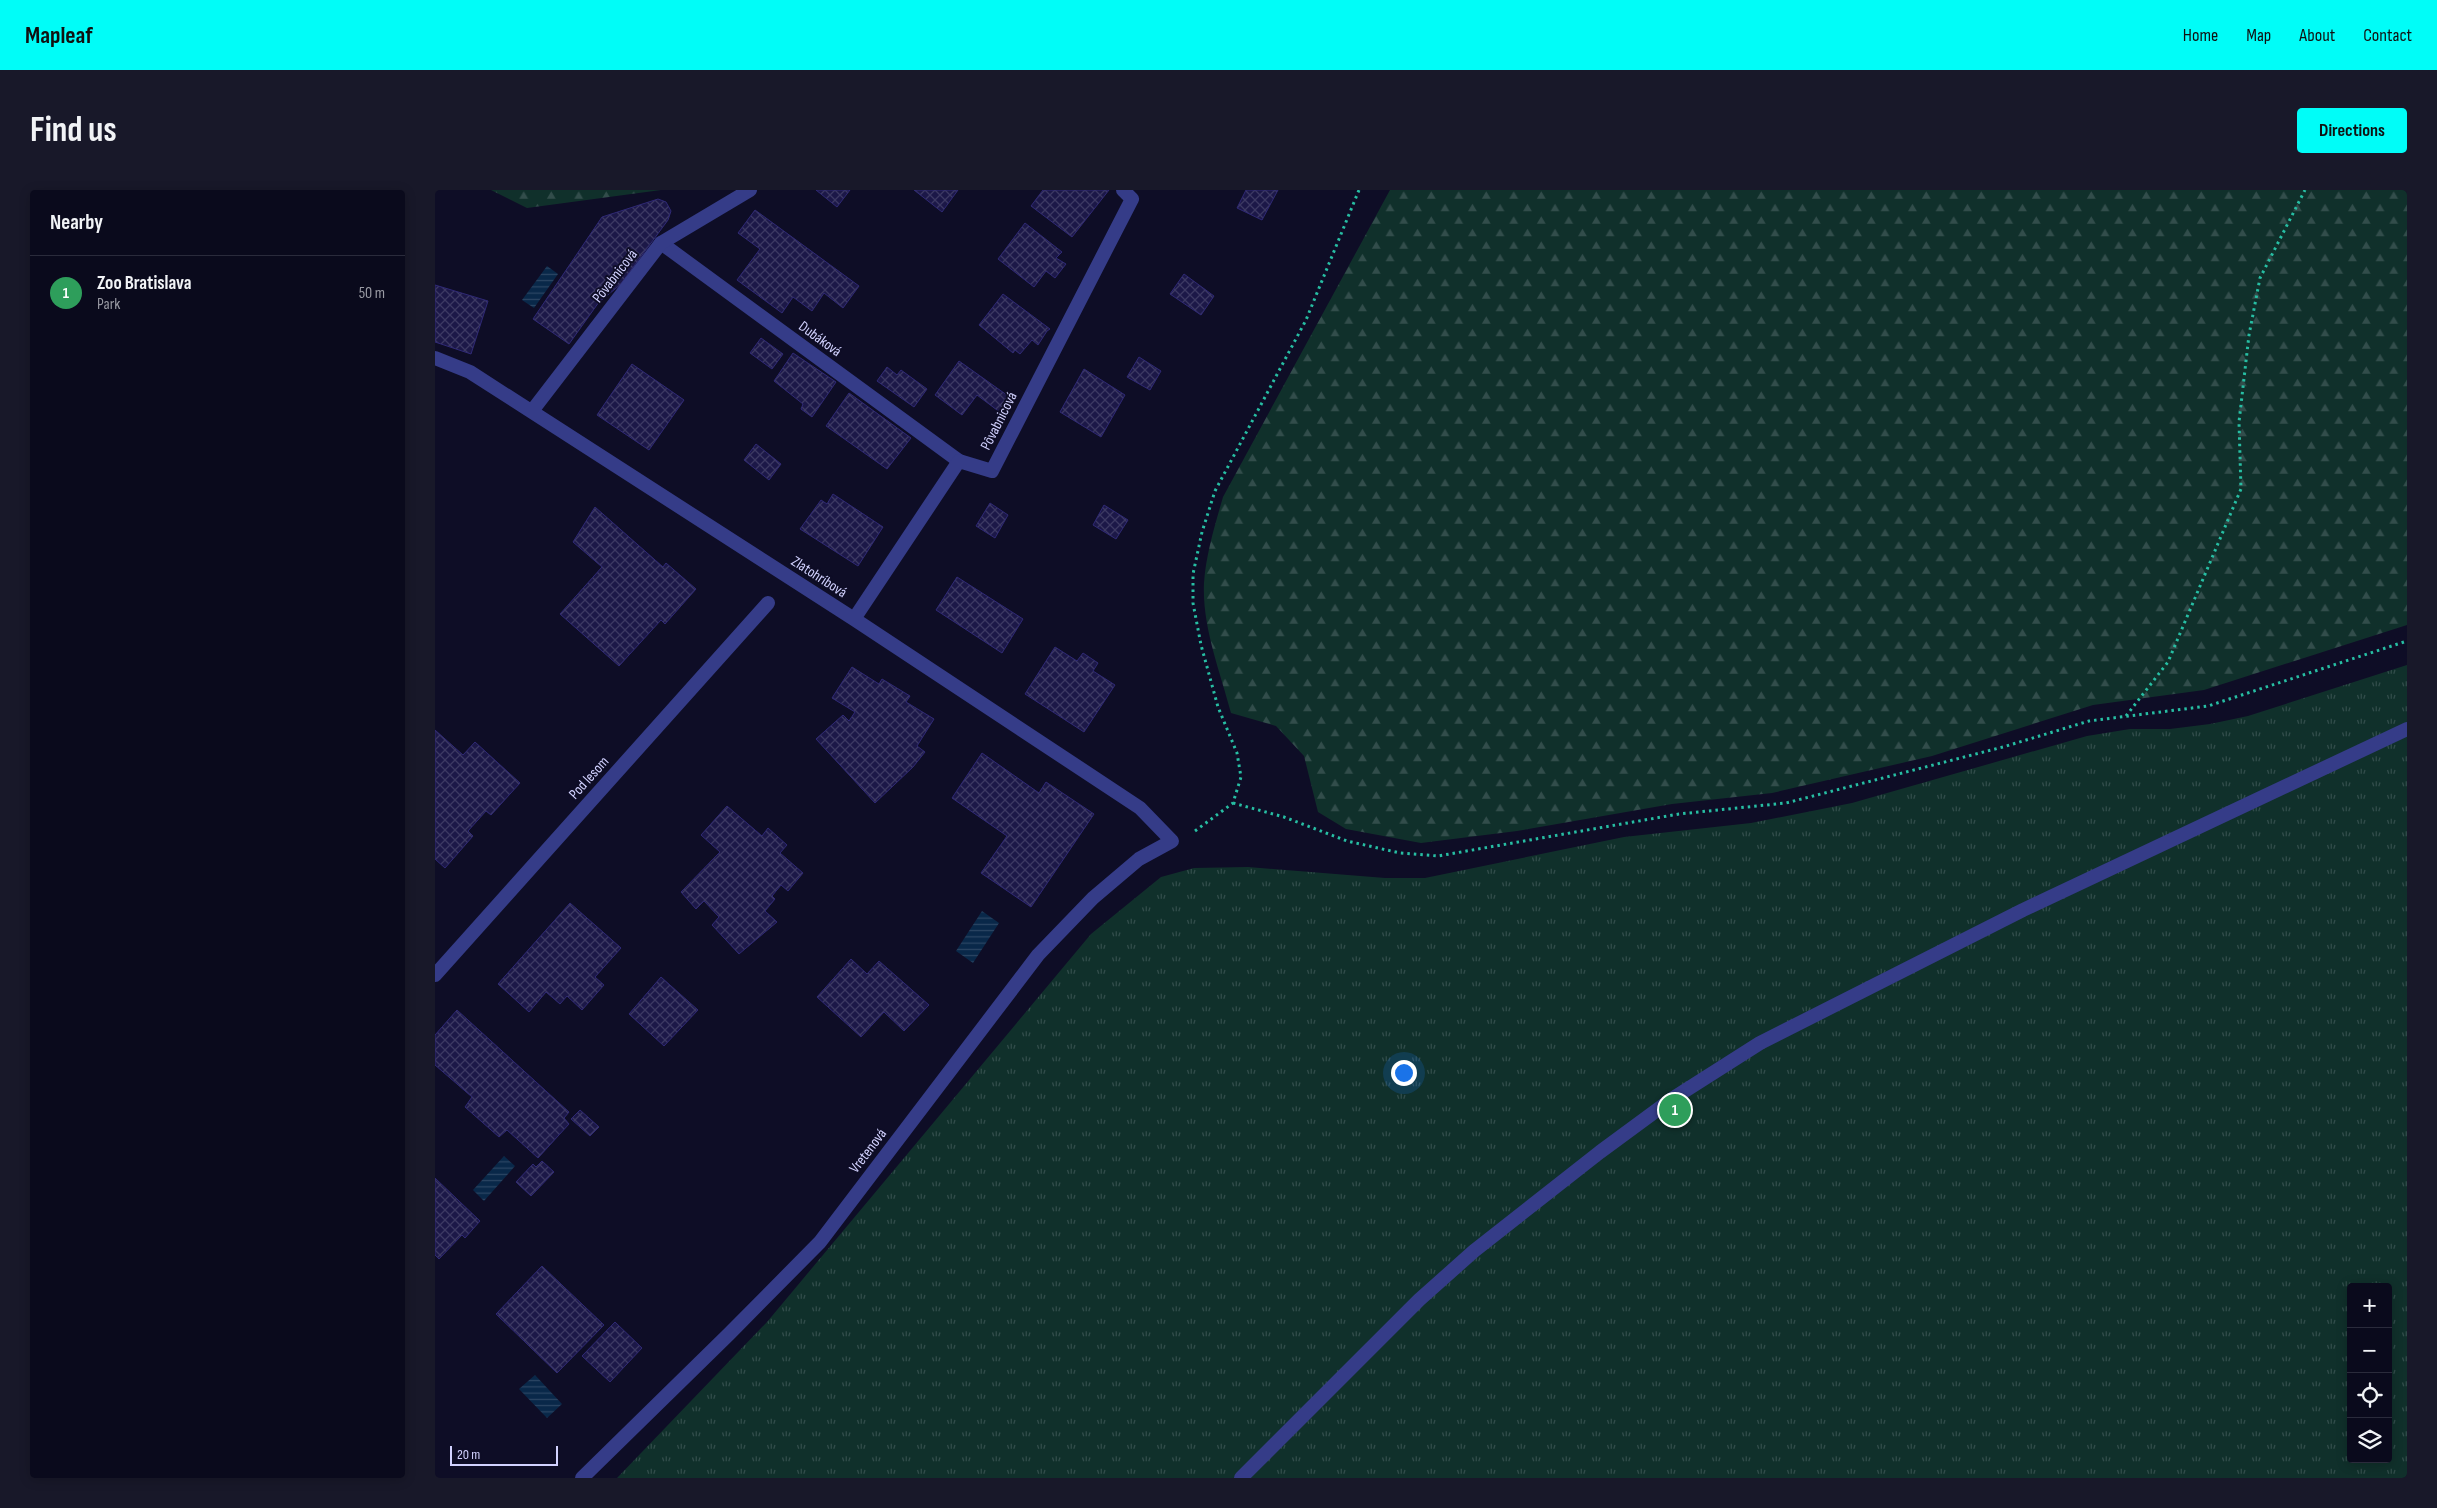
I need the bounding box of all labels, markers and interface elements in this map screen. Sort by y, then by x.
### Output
text: Mapleaf [25,21,93,50]
text: Home [2183,25,2218,46]
text: Map [2246,25,2271,46]
text: About [2299,25,2335,46]
text: Contact [2363,25,2412,46]
button: Directions [2297,108,2407,153]
text: Find us [30,109,117,152]
text: Nearby [50,210,103,235]
street label: Pôvabnicová [588,245,642,307]
text: Zoo Bratislava [97,272,192,295]
text: 1 [63,284,69,303]
text: 50 m [359,284,385,303]
text: Park [97,295,120,314]
street label: Dubáková [795,317,845,361]
street label: Pôvabnicová [976,389,1022,453]
street label: Zlatohríbová [788,552,851,602]
street label: Pod lesom [565,753,613,803]
your location [1391,1060,1417,1086]
pin: 1 [1659,1091,1691,1129]
street label: Vretenová [845,1125,891,1177]
map controls [2347,1283,2392,1463]
button: + [2347,1283,2392,1328]
button: − [2347,1328,2392,1373]
button: locate [2347,1373,2392,1418]
button: layers [2347,1418,2392,1463]
scale bar [450,1443,557,1466]
text: 20 m [457,1446,480,1463]

